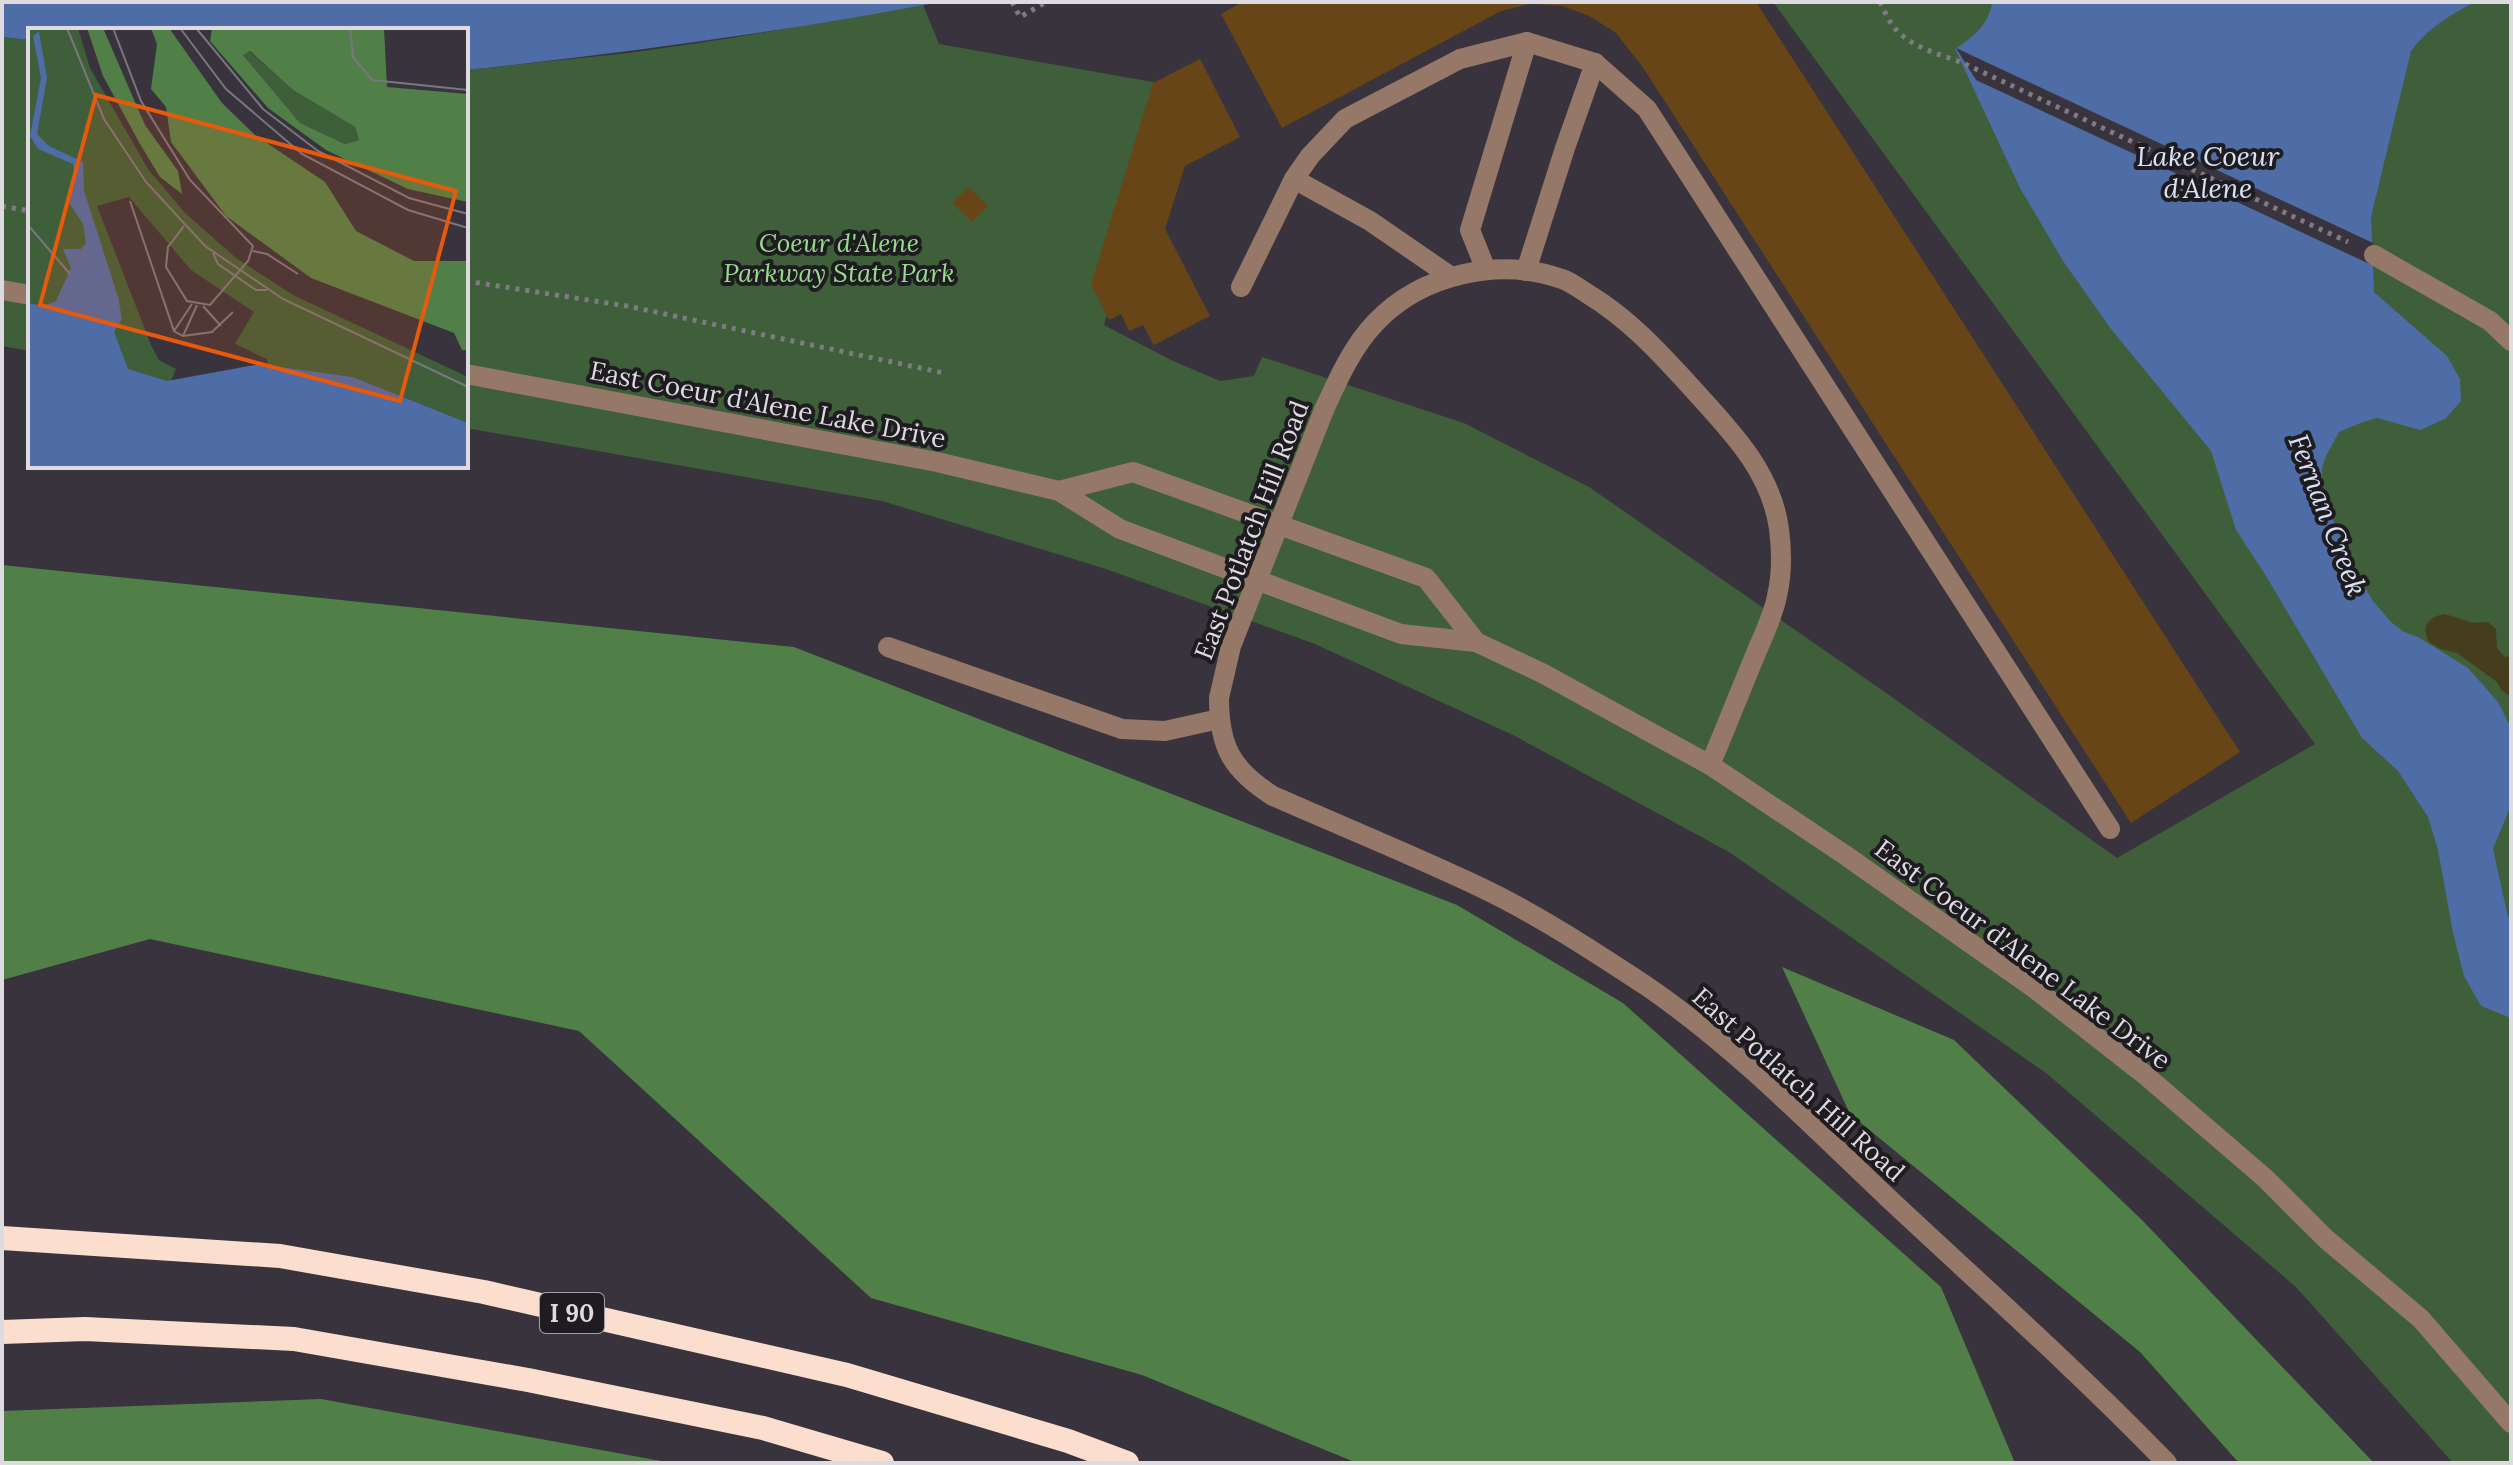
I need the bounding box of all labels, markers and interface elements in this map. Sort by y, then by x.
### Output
inset map [28,28,468,468]
water label: Lake Coeur d'Alene [2136,138,2280,206]
park label: Coeur d'Alene Parkway State Park [723,226,955,289]
street label: East Coeur d'Alene Lake Drive [587,353,949,455]
street label: East Potlatch Hill Road [1186,396,1316,664]
water label: Fernan Creek [2281,429,2375,601]
street label: East Coeur d'Alene Lake Drive [1868,832,2178,1076]
street label: East Potlatch Hill Road [1686,980,1912,1188]
road number: I 90 [540,1293,604,1333]

